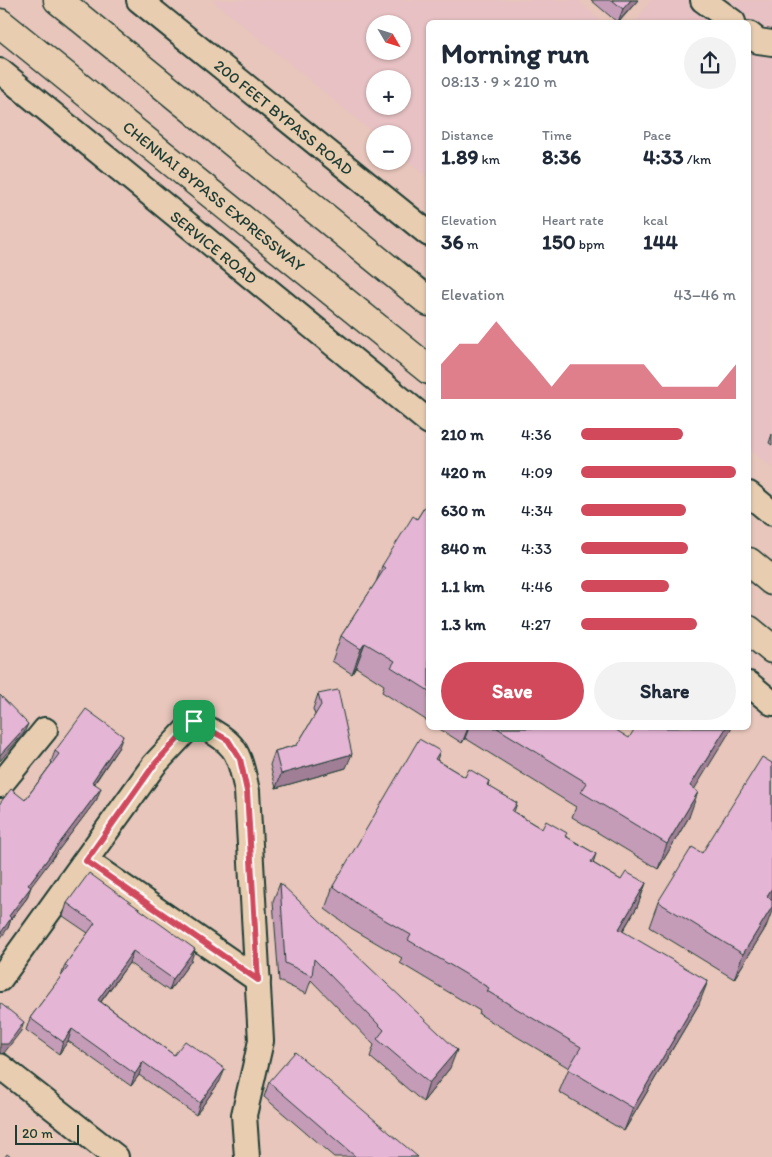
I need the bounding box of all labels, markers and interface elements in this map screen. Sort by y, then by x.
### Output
north arrow [366,15,411,60]
map controls [366,15,411,170]
text: Morning run [441,36,589,70]
button: share [684,37,736,89]
street label: 200 FEET BYPASS ROAD [210,56,357,179]
button: + [366,70,411,115]
text: 08:13 · 9 × 210 m [441,72,557,91]
street label: CHENNAI BYPASS EXPRESSWAY [119,117,308,276]
button: − [366,125,411,170]
text: Distance [441,127,493,144]
text: Time [542,127,572,144]
text: Pace [643,127,671,144]
text: 1.89 [441,144,478,169]
text: 8:36 [542,144,581,169]
text: 4:33 [643,144,684,169]
text: km [478,151,500,168]
text: /km [684,151,711,168]
street label: SERVICE ROAD [166,207,261,288]
text: Elevation [441,212,497,229]
text: Heart rate [542,212,604,229]
text: kcal [643,212,668,229]
text: 36 [441,229,464,254]
text: 150 [542,229,576,254]
text: 144 [643,229,678,254]
text: m [464,236,479,253]
text: bpm [576,236,605,253]
text: Elevation [441,285,505,304]
text: 43–46 m [674,285,736,304]
text: 210 m [441,425,484,444]
text: 4:36 [521,425,552,444]
text: 420 m [441,463,486,482]
text: 4:09 [521,463,553,482]
text: 630 m [441,501,485,520]
text: 4:34 [521,501,553,520]
text: 840 m [441,539,486,558]
text: 4:33 [521,539,552,558]
text: 1.1 km [441,577,485,596]
text: 4:46 [521,577,553,596]
text: 1.3 km [441,615,486,634]
text: 4:27 [521,615,551,634]
button: Save [441,662,584,720]
button: Share [594,662,736,720]
pin [173,700,215,742]
icon: arrive [180,707,208,735]
scale bar [15,1122,79,1145]
text: 20 m [22,1125,53,1142]

